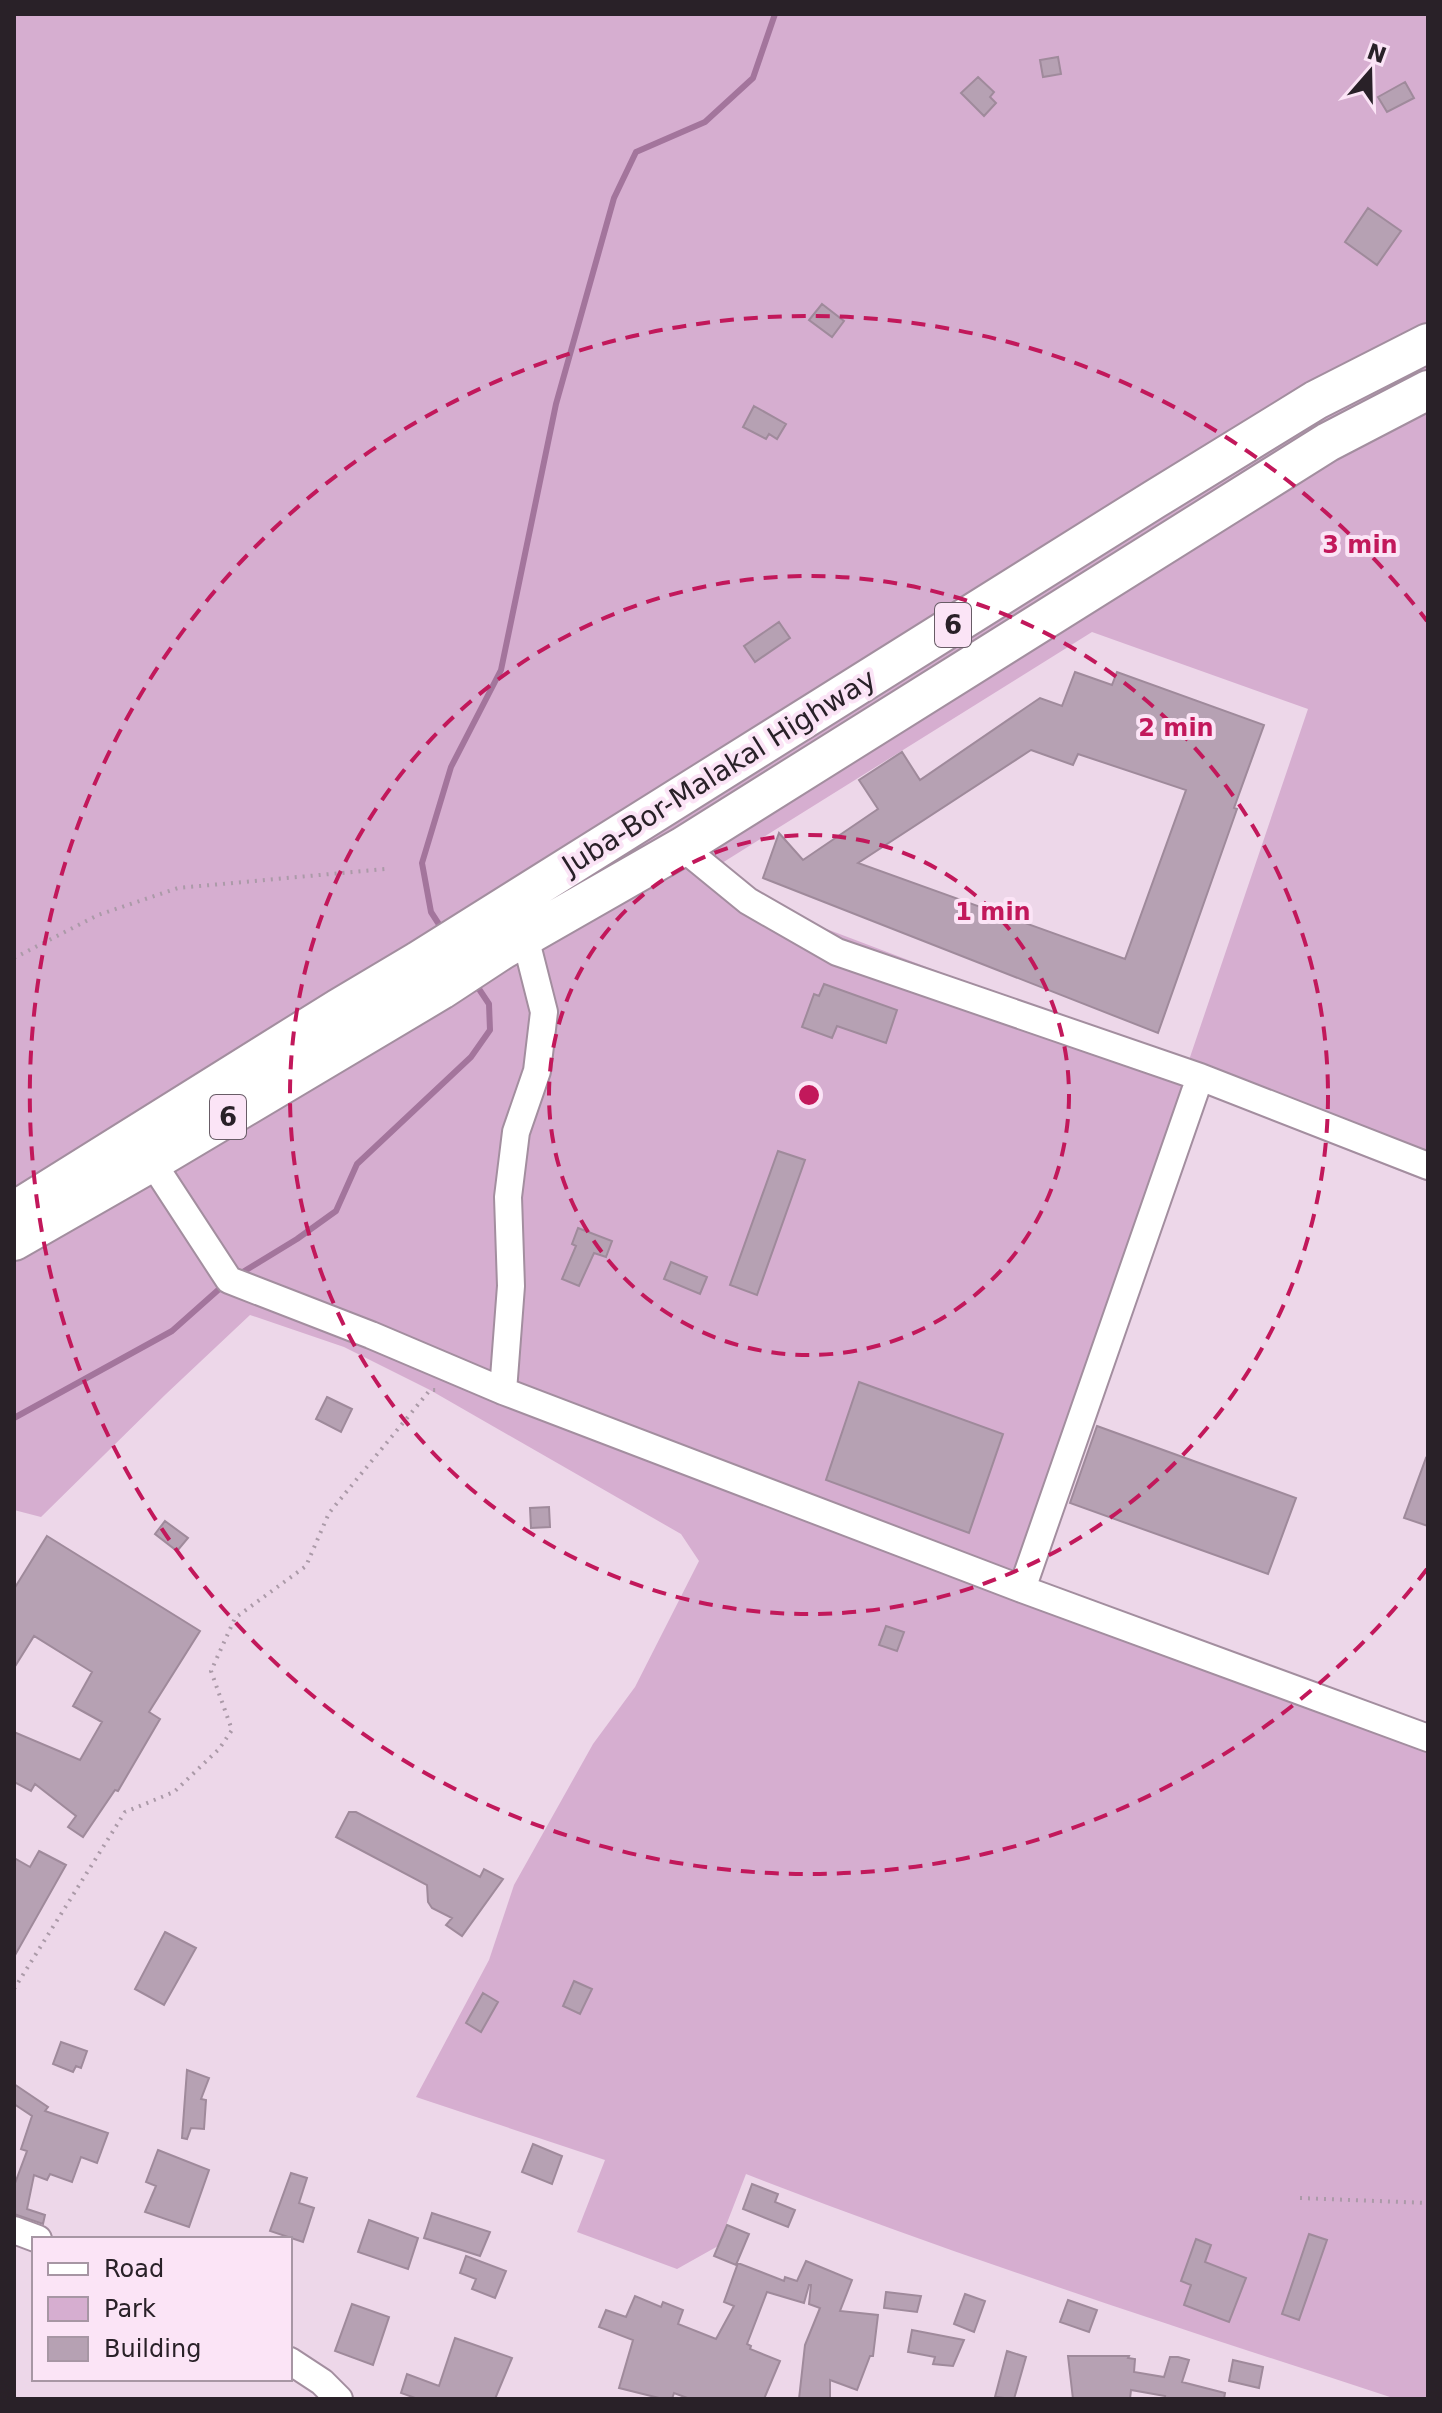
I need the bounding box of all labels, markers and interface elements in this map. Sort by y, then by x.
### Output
north arrow [1330,32,1410,112]
text: N [1364,39,1390,69]
text: 3 min [1322,531,1398,559]
road number: 6 [935,603,971,647]
street label: Juba-Bor-Malakal Highway [555,662,882,883]
text: 2 min [1138,714,1214,742]
text: 1 min [955,898,1031,926]
centre of rings [795,1081,823,1109]
road number: 6 [210,1095,246,1139]
legend [32,2237,292,2381]
text: Road [104,2255,164,2283]
text: Park [104,2295,156,2323]
text: Building [104,2335,201,2363]

